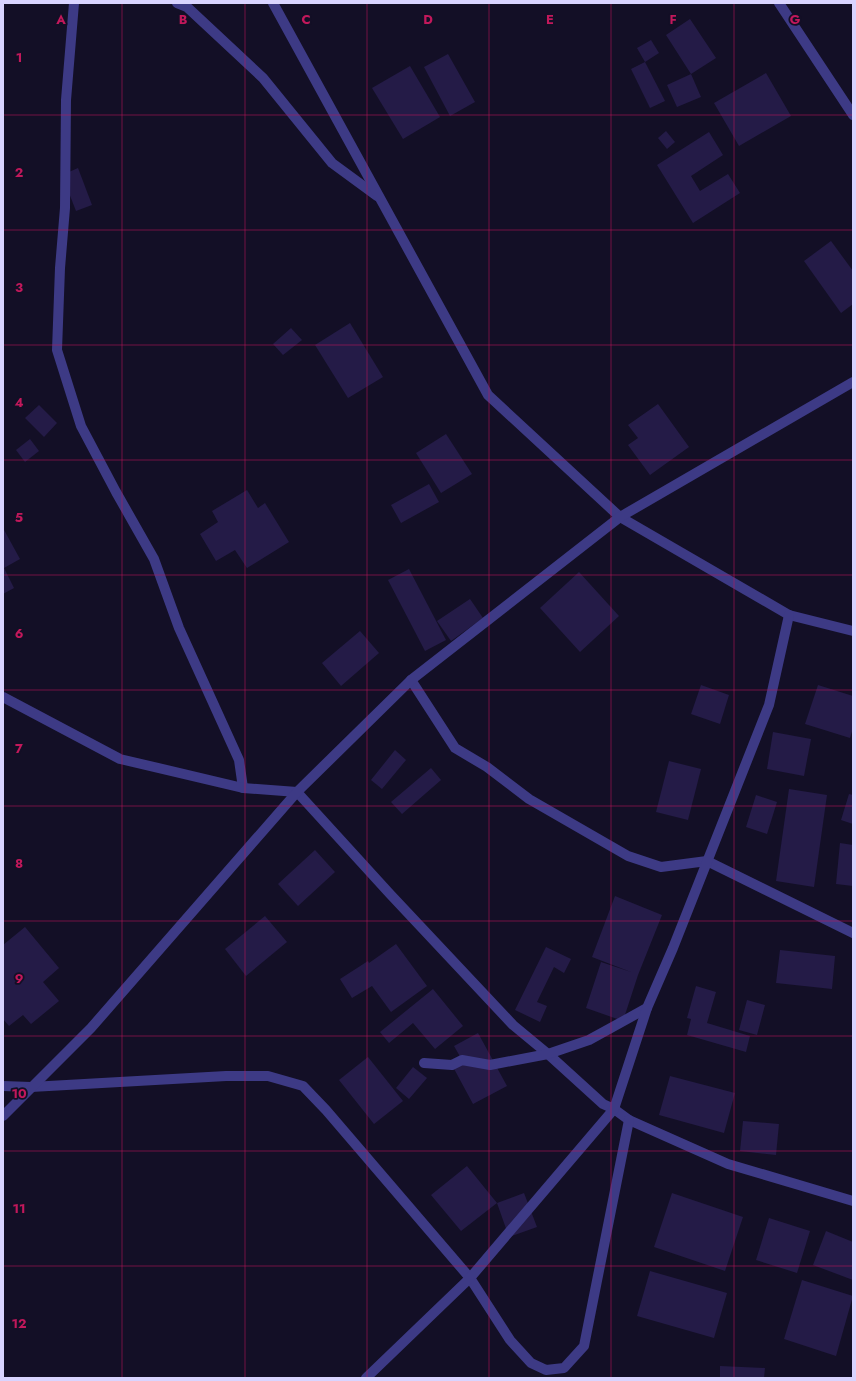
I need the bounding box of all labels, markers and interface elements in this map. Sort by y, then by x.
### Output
text: A [55,10,66,29]
text: B [179,10,188,29]
text: C [301,10,311,29]
text: D [423,10,433,29]
text: E [546,10,554,29]
text: F [669,10,677,29]
text: G [790,10,801,29]
text: 1 [16,48,22,67]
text: 2 [15,163,23,182]
text: 3 [15,278,23,297]
text: 4 [14,393,24,412]
text: 5 [15,508,23,527]
text: 6 [15,624,24,643]
text: 7 [15,739,23,758]
text: 8 [15,854,23,873]
text: 9 [15,969,24,988]
text: 10 [11,1084,27,1103]
text: 11 [12,1199,26,1218]
text: 12 [11,1314,27,1333]

